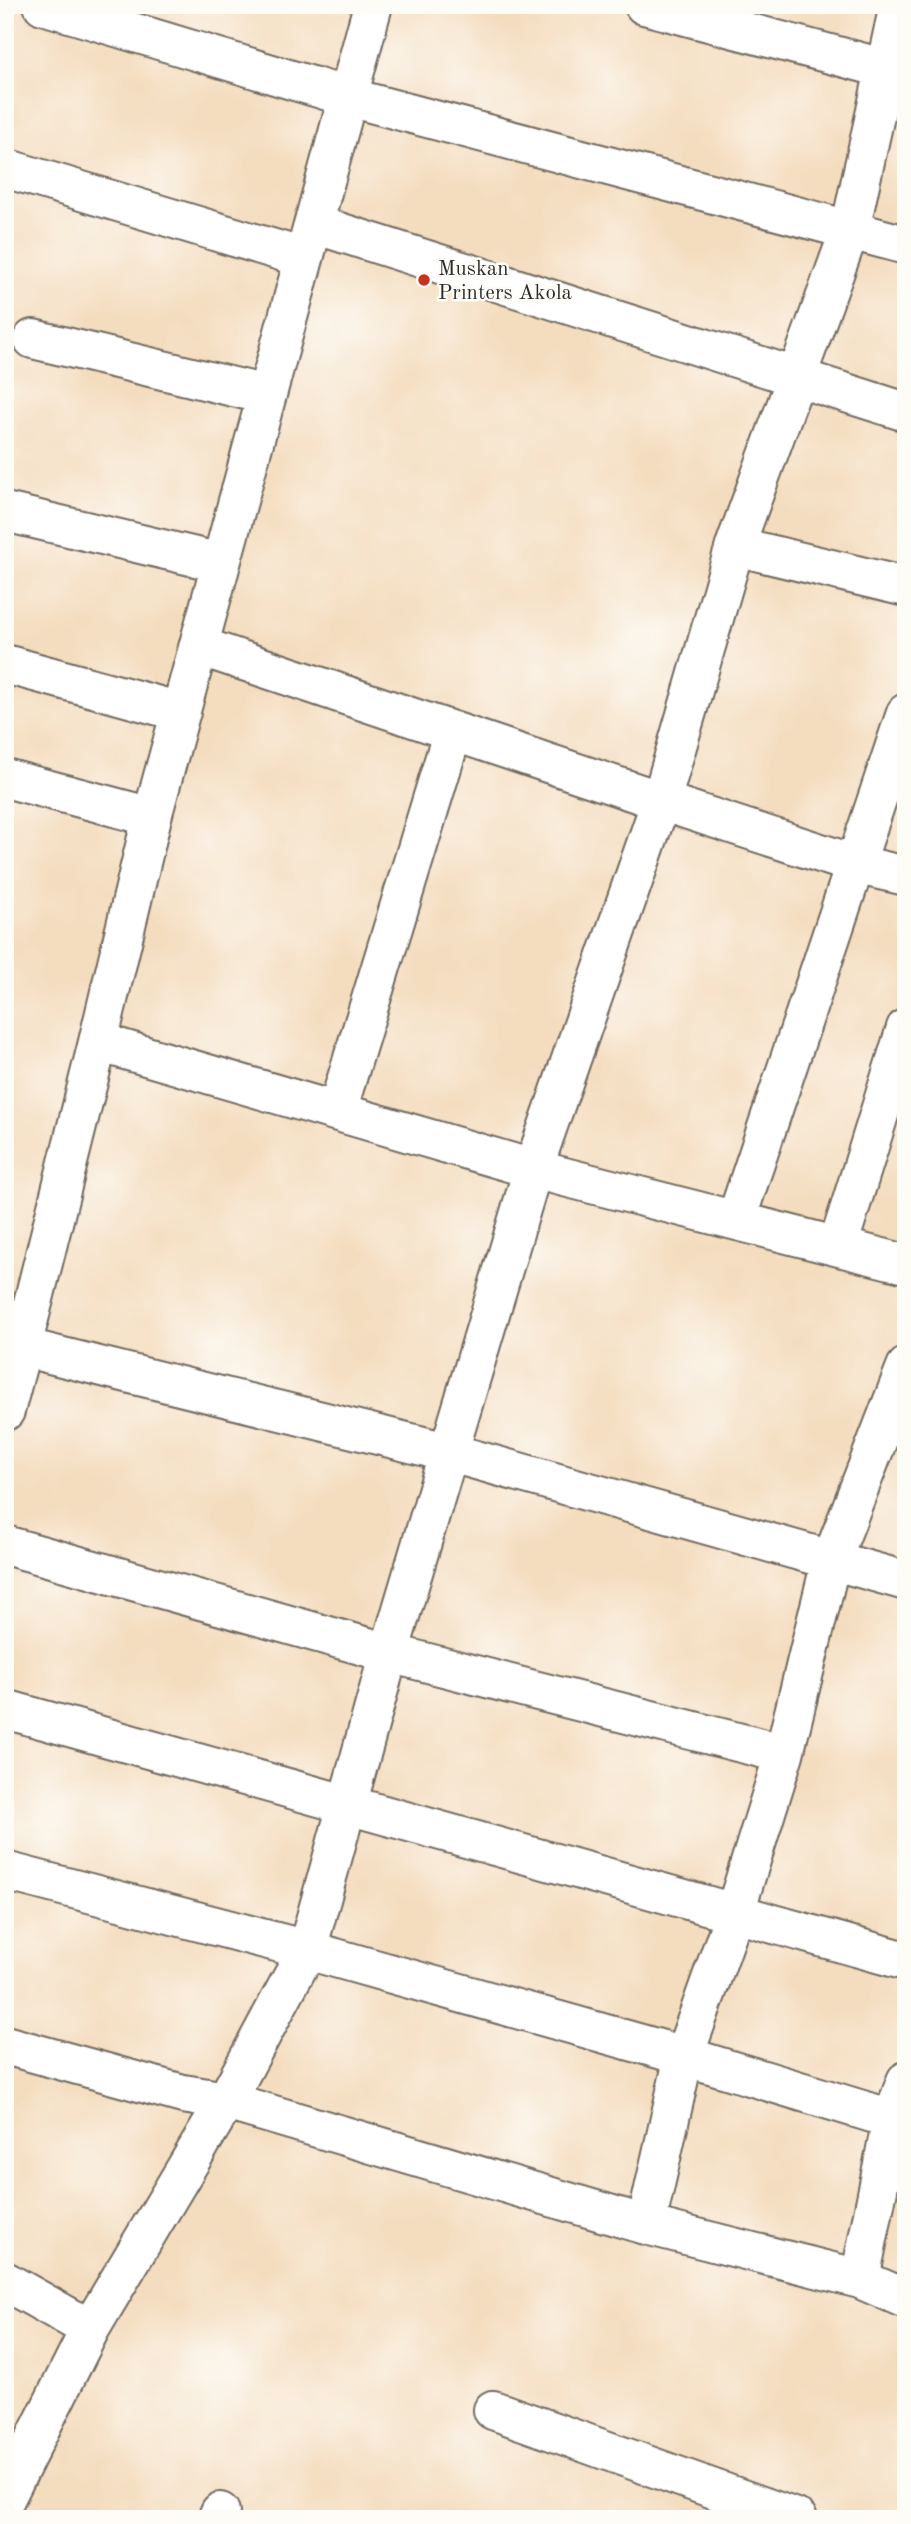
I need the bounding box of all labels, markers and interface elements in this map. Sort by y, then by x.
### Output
place label: Muskan Printers Akola [438,259,572,304]
marker: Muskan Printers Akola [416,272,432,288]

